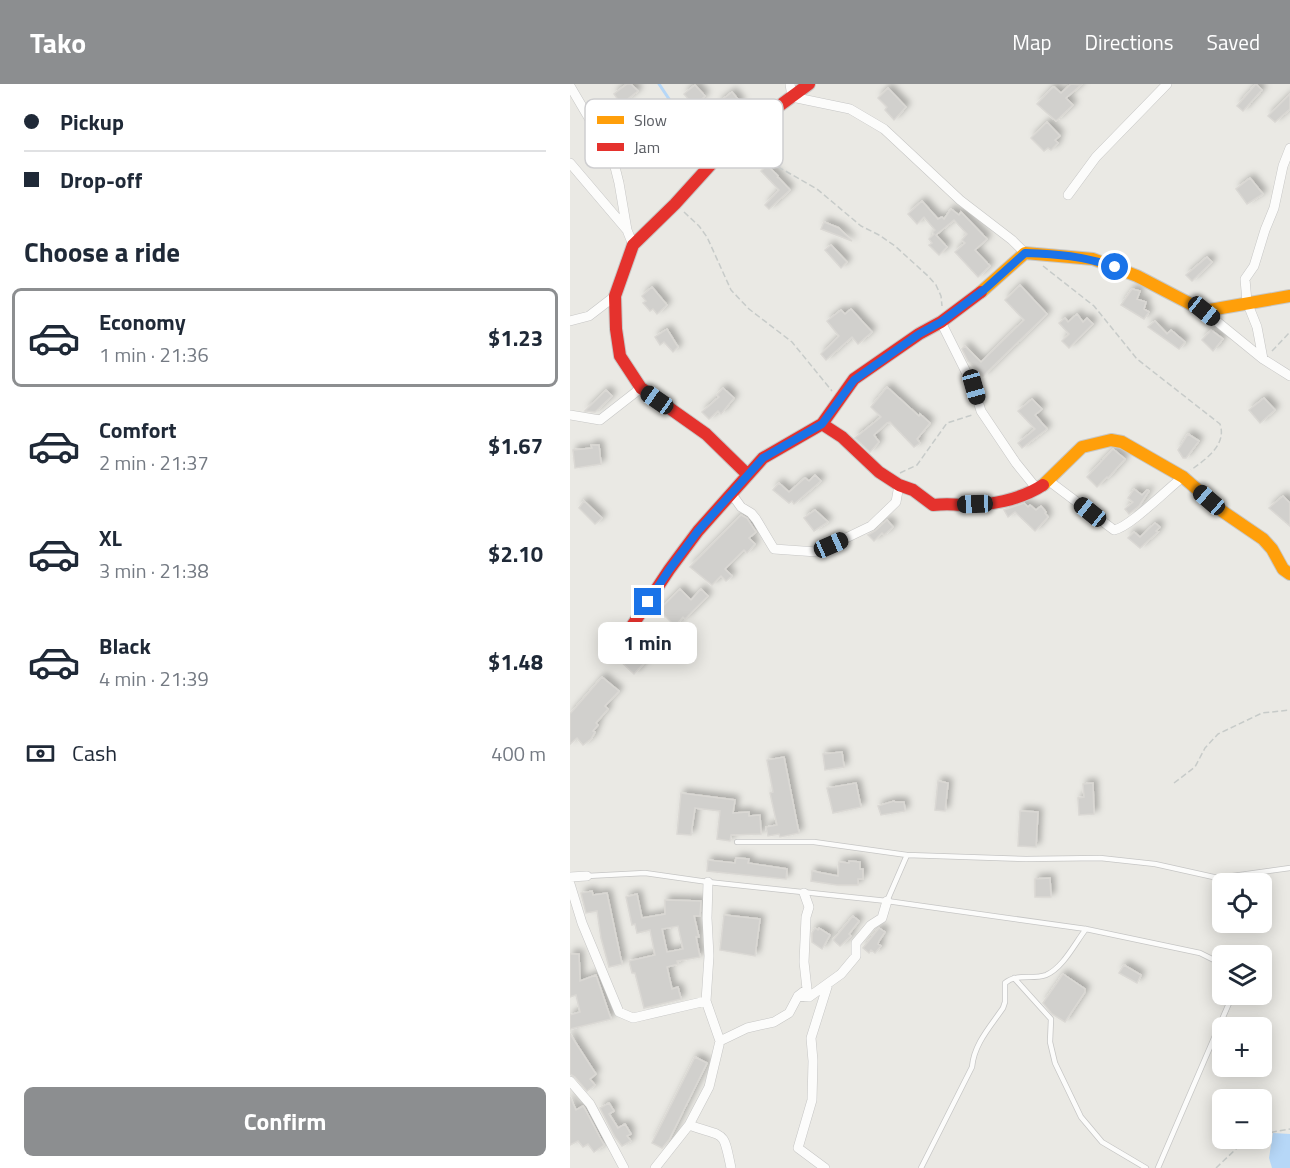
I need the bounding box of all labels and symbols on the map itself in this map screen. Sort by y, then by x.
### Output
legend [585,99,783,168]
text: Slow [634,108,667,132]
text: Jam [634,135,660,159]
route start [1101,253,1128,280]
car [1184,293,1224,329]
car [960,367,988,407]
car [637,382,677,418]
car [1190,481,1228,519]
car [957,494,993,514]
car [1070,494,1110,530]
car [811,529,851,561]
route end [634,588,661,615]
callout: 1 min [598,623,698,665]

